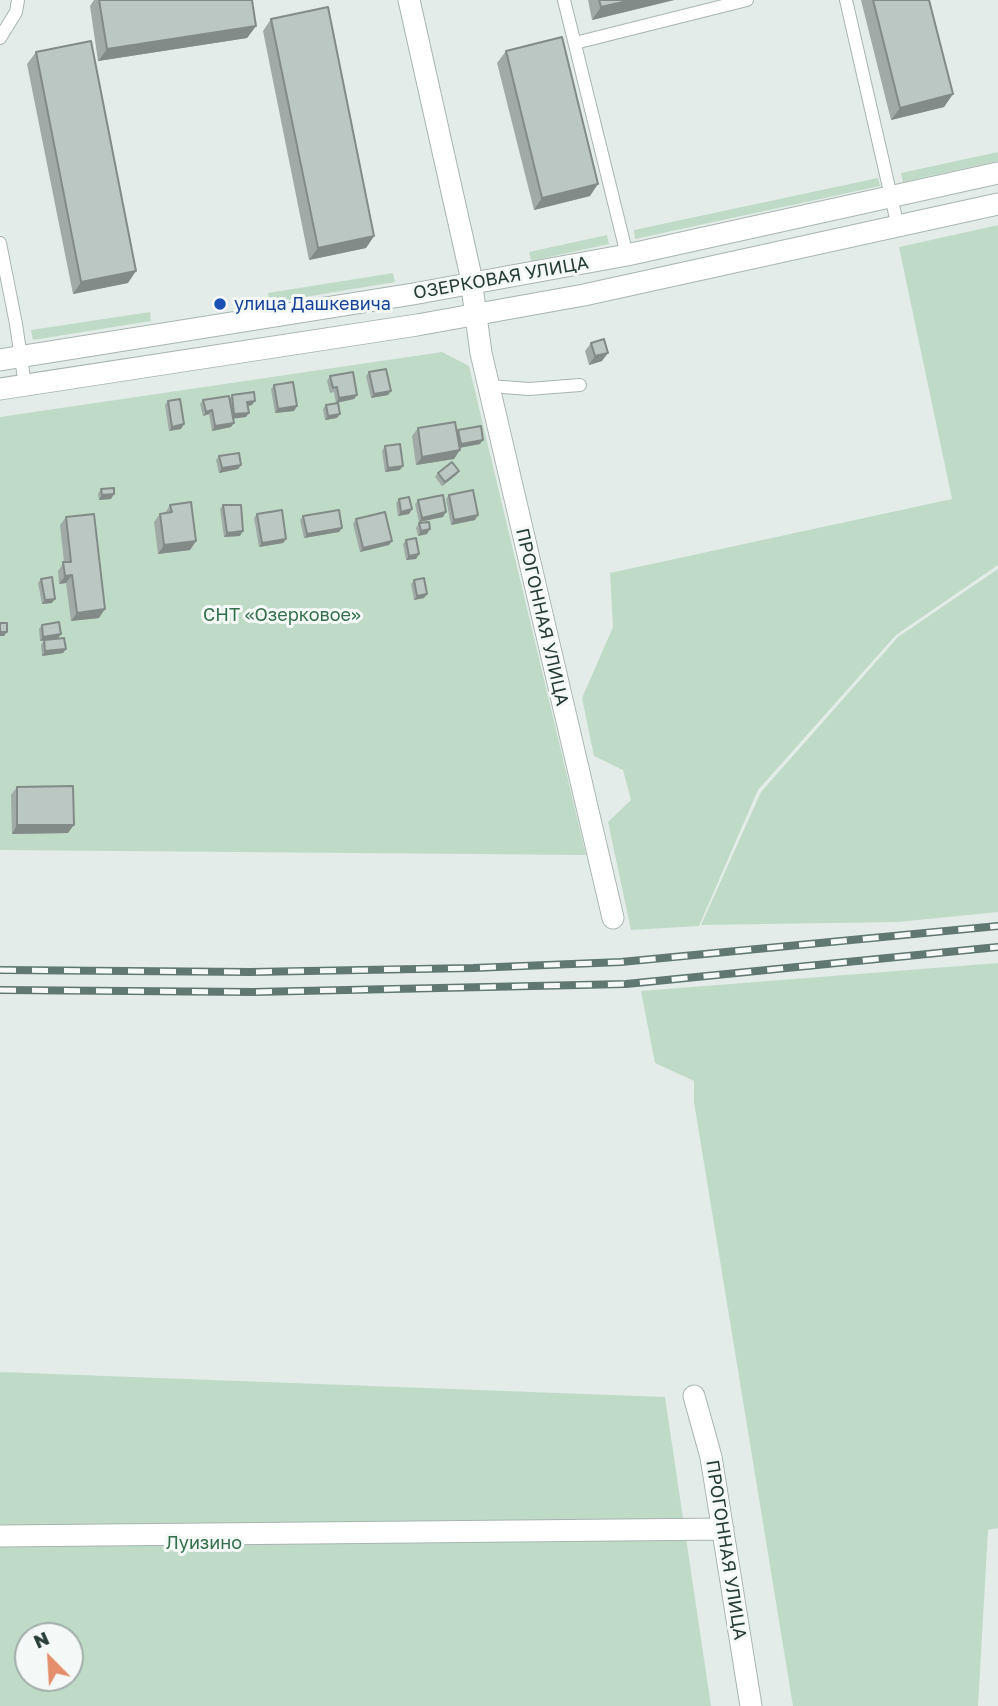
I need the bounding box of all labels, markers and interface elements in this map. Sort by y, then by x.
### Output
street label: ОЗЕРКОВАЯ УЛИЦА [412,252,590,304]
place label: улица Дашкевича [234,293,391,315]
marker: улица Дашкевича [212,296,228,312]
street label: ПРОГОННАЯ УЛИЦА [511,526,573,708]
park label: СНТ «Озерковое» [203,604,361,626]
street label: ПРОГОННАЯ УЛИЦА [701,1459,751,1641]
park label: Луизино [166,1532,242,1554]
north arrow [14,1622,84,1692]
text: N [30,1626,52,1653]

